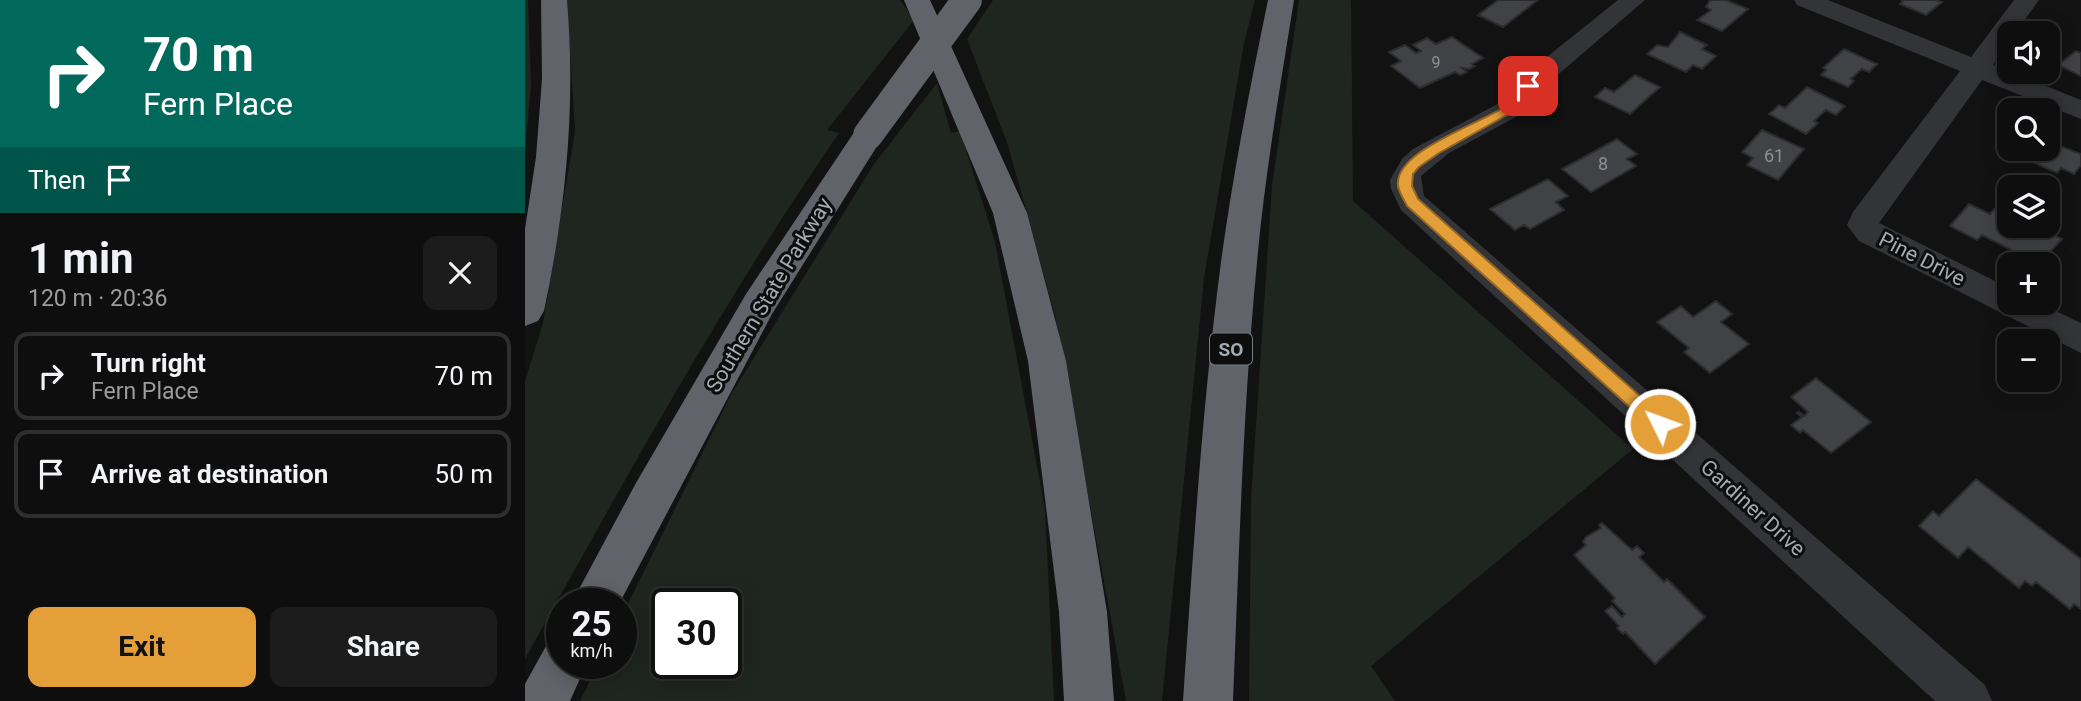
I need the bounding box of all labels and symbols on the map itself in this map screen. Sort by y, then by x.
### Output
house number: 9 [1432,53,1441,72]
pin [1498,56,1558,116]
house number: 61 [1764,145,1784,166]
house number: 8 [1598,153,1608,174]
street label: Southern State Parkway [701,193,837,397]
street label: Pine Drive [1875,227,1969,291]
road number: SO [1210,334,1252,364]
position arrow [1623,387,1697,461]
street label: Gardiner Drive [1696,455,1810,561]
speed limit sign: 30 [651,588,742,679]

